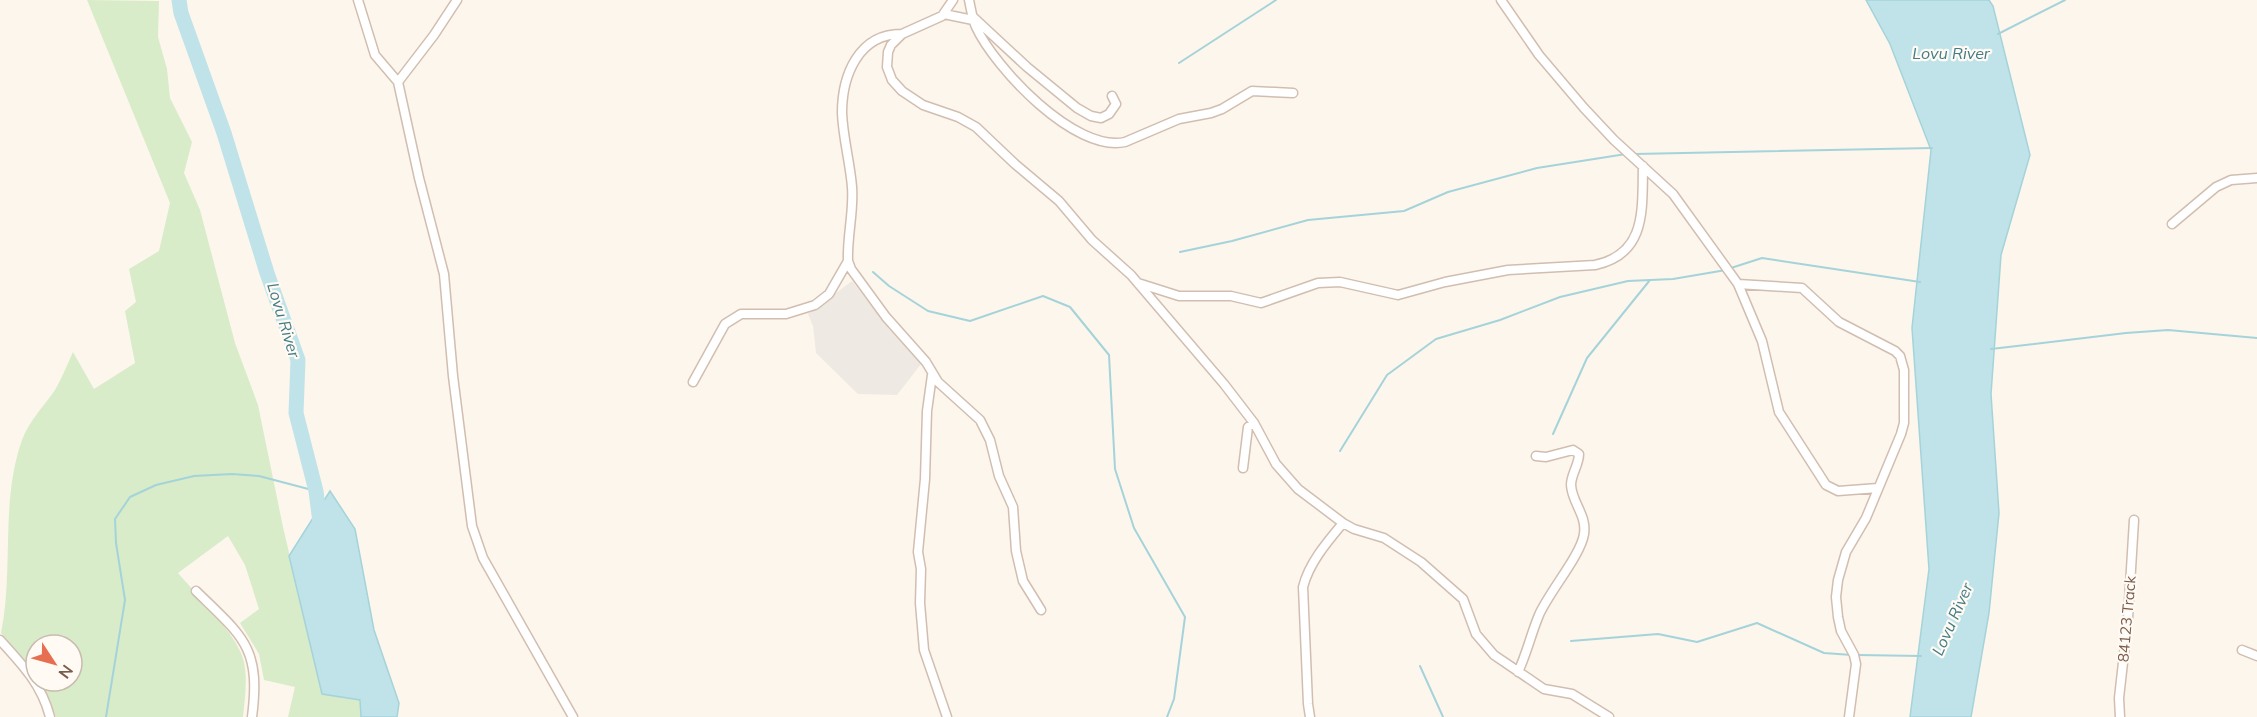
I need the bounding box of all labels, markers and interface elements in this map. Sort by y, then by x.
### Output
water label: Lovu River [1912,43,1991,63]
water label: Lovu River [263,280,305,361]
street label: 84123 Track [2113,575,2140,663]
water label: Lovu River [1927,579,1977,658]
north arrow [24,633,84,693]
text: N [54,661,78,683]

